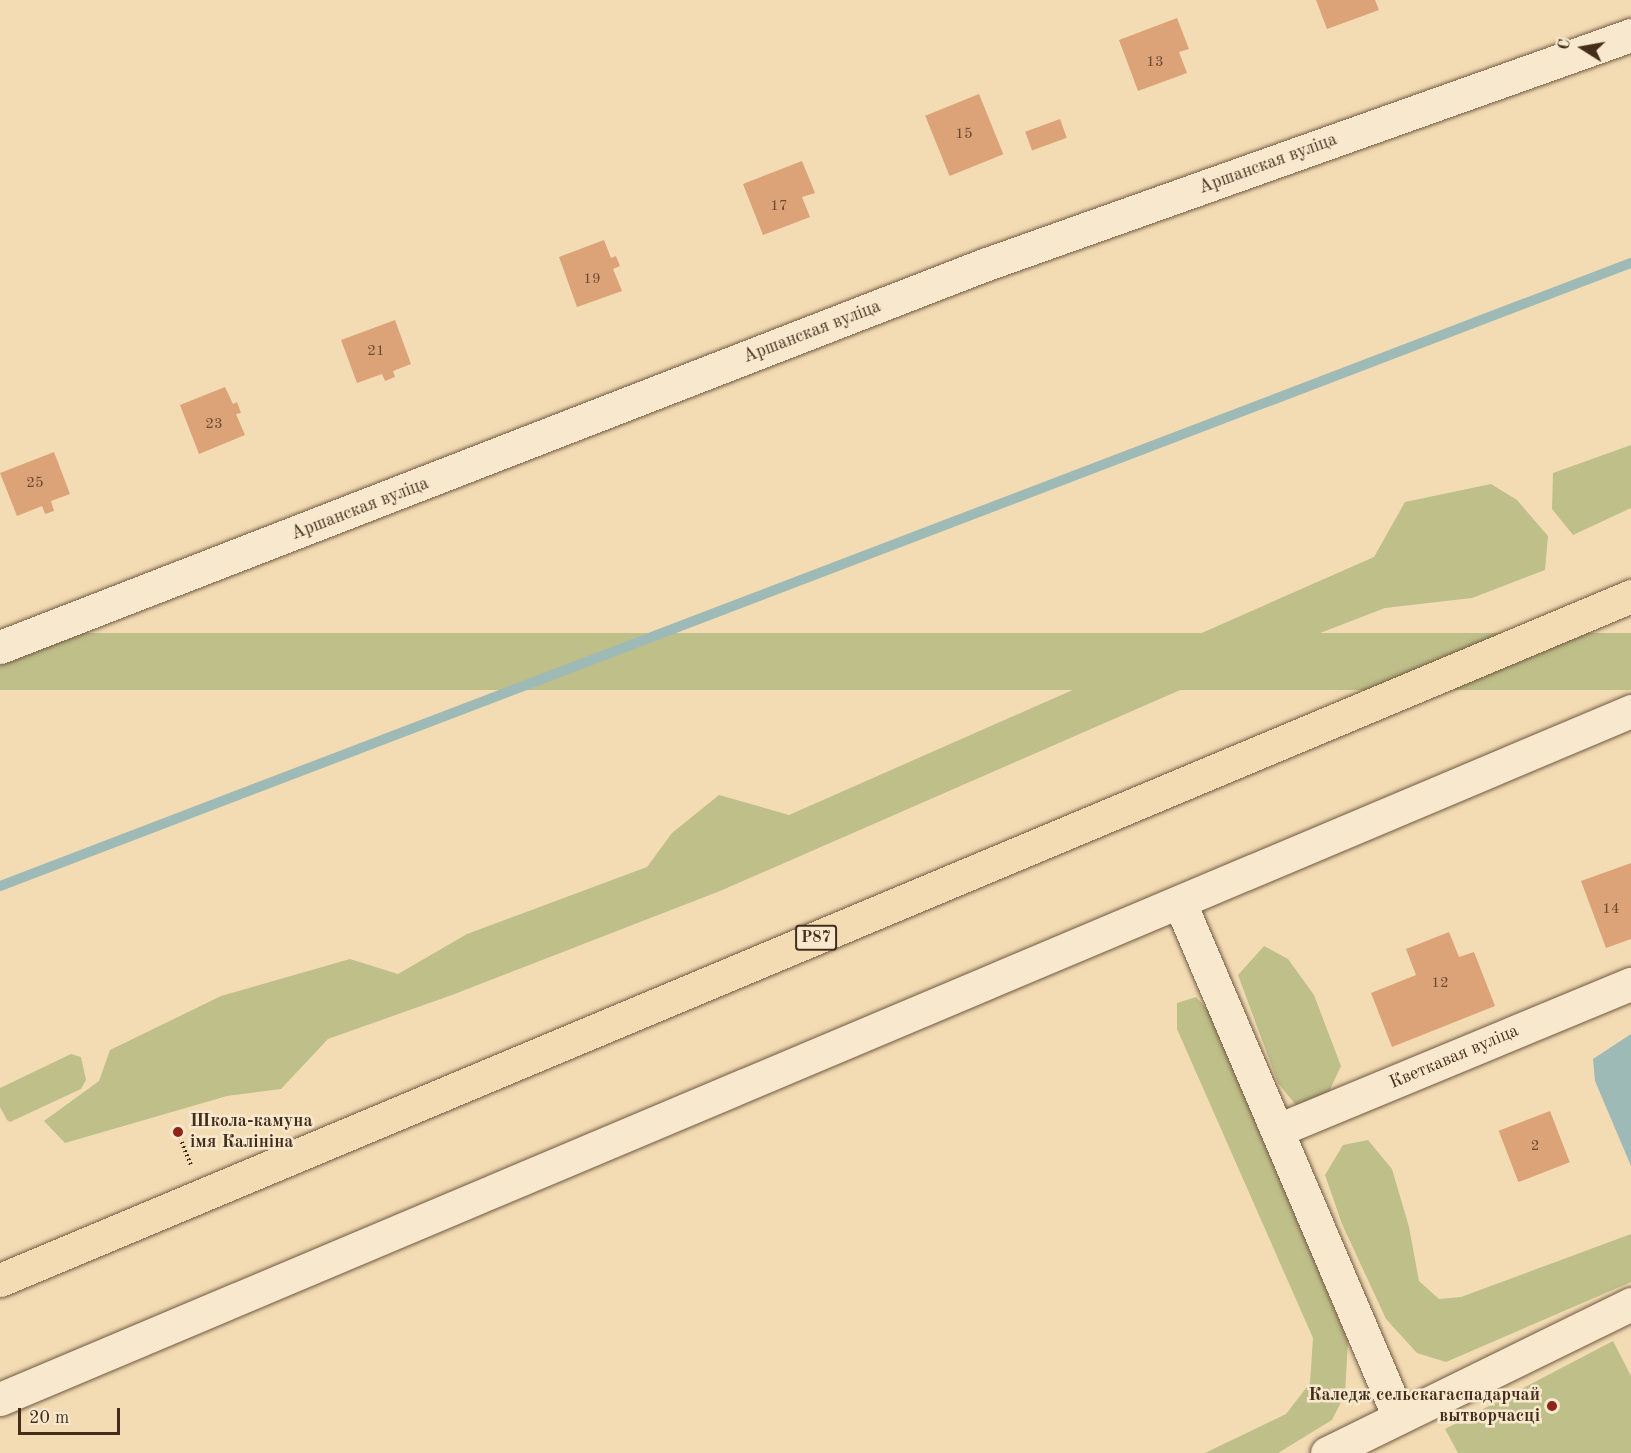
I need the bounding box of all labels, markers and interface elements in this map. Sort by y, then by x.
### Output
north arrow [1553,18,1613,78]
text: С [1556,38,1574,51]
house number: 13 [1146,54,1164,72]
house number: 15 [955,126,973,144]
street label: Аршанская вуліца [1196,129,1340,199]
house number: 17 [770,198,788,216]
house number: 19 [583,271,601,289]
street label: Аршанская вуліца [740,296,884,368]
house number: 21 [367,343,385,361]
house number: 23 [205,416,223,434]
street label: Аршанская вуліца [288,473,432,545]
house number: 25 [26,475,44,493]
house number: 14 [1602,901,1620,919]
road number: Р87 [795,925,837,951]
house number: 12 [1431,975,1449,993]
street label: Кветкавая вуліца [1386,1020,1522,1094]
place label: Школа-камуна імя Калініна [190,1111,313,1154]
marker: Школа-камуна імя Калініна [171,1125,185,1139]
house number: 2 [1531,1138,1539,1156]
place label: Каледж сельскагаспадарчай вытворчасці [1308,1385,1540,1428]
scale bar [21,1396,123,1434]
marker: Каледж сельскагаспадарчай вытворчасці [1545,1399,1559,1413]
text: 20 m [29,1409,69,1427]

